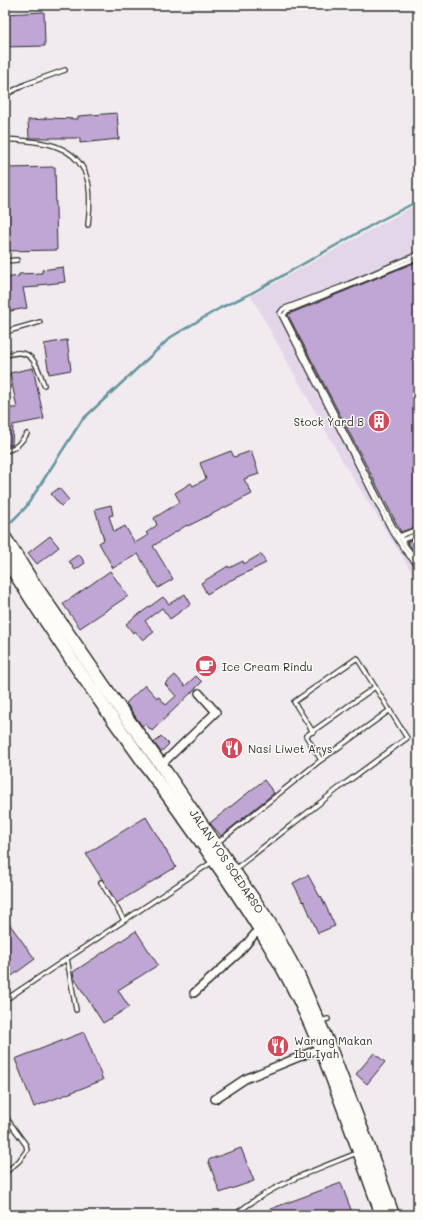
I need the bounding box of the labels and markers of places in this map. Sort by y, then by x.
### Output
building icon: Stock Yard B [366,408,392,434]
place label: Stock Yard B [294,414,364,429]
cafe icon: Ice Cream Rindu [193,653,219,679]
place label: Ice Cream Rindu [222,659,312,674]
restaurant icon: Nasi Liwet Arys [219,735,245,761]
place label: Nasi Liwet Arys [248,741,332,756]
restaurant icon: Warung Makan Ibu Iyah [265,1033,291,1059]
place label: Warung Makan Ibu Iyah [294,1033,372,1061]

